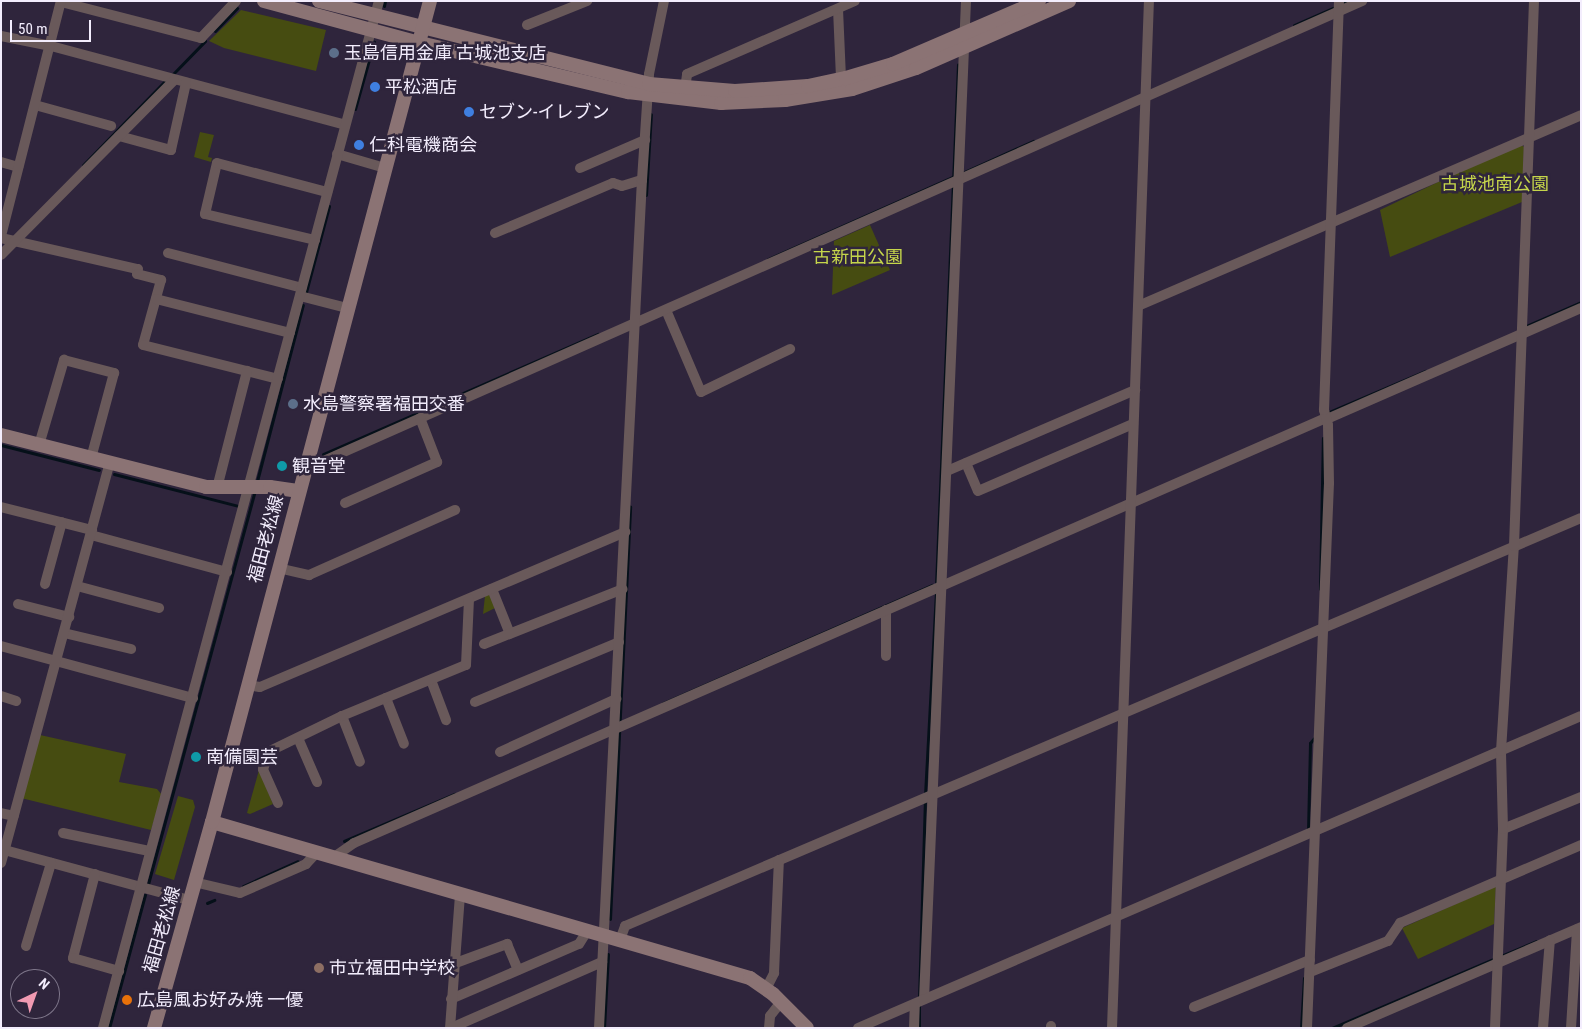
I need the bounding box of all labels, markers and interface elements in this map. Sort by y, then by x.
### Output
scale bar [12,10,94,42]
text: 50 m [18,20,48,38]
place label: 玉島信用金庫 古城池支店 [344,42,546,64]
marker: 玉島信用金庫 古城池支店 [328,47,340,59]
place label: 平松酒店 [385,76,457,98]
marker: 平松酒店 [369,81,381,93]
place label: セブン-イレブン [479,101,609,123]
marker: セブン-イレブン [463,106,475,118]
place label: 仁科電機商会 [369,134,477,156]
marker: 仁科電機商会 [353,139,365,151]
park label: 古城池南公園 [1441,173,1549,195]
park label: 古新田公園 [813,246,903,268]
place label: 水島警察署福田交番 [303,393,465,415]
marker: 水島警察署福田交番 [287,398,299,410]
place label: 観音堂 [292,455,346,477]
marker: 観音堂 [276,460,288,472]
street label: 福田老松線 [244,493,288,585]
place label: 南備園芸 [206,746,278,768]
marker: 南備園芸 [190,751,202,763]
street label: 福田老松線 [139,884,185,976]
place label: 市立福田中学校 [329,957,455,979]
marker: 市立福田中学校 [313,962,325,974]
north arrow [10,969,60,1019]
text: N [36,975,53,992]
place label: 広島風お好み焼 一優 [137,989,303,1011]
marker: 広島風お好み焼 一優 [121,994,133,1006]

